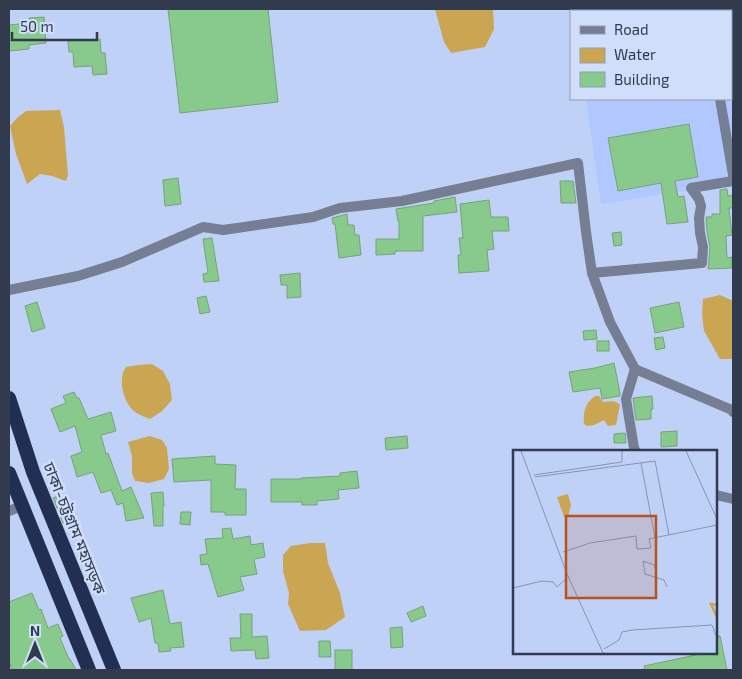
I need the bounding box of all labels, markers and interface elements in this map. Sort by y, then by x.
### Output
scale bar [12,10,98,42]
legend [570,10,732,100]
text: 50 m [20,17,54,35]
text: Road [614,20,649,38]
text: Water [614,45,656,63]
text: Building [614,70,670,88]
inset map [513,450,717,654]
street label: ঢাকা-চট্টগ্রাম মহাসড়ক [39,458,111,598]
north arrow [10,619,60,669]
text: N [30,622,40,639]

